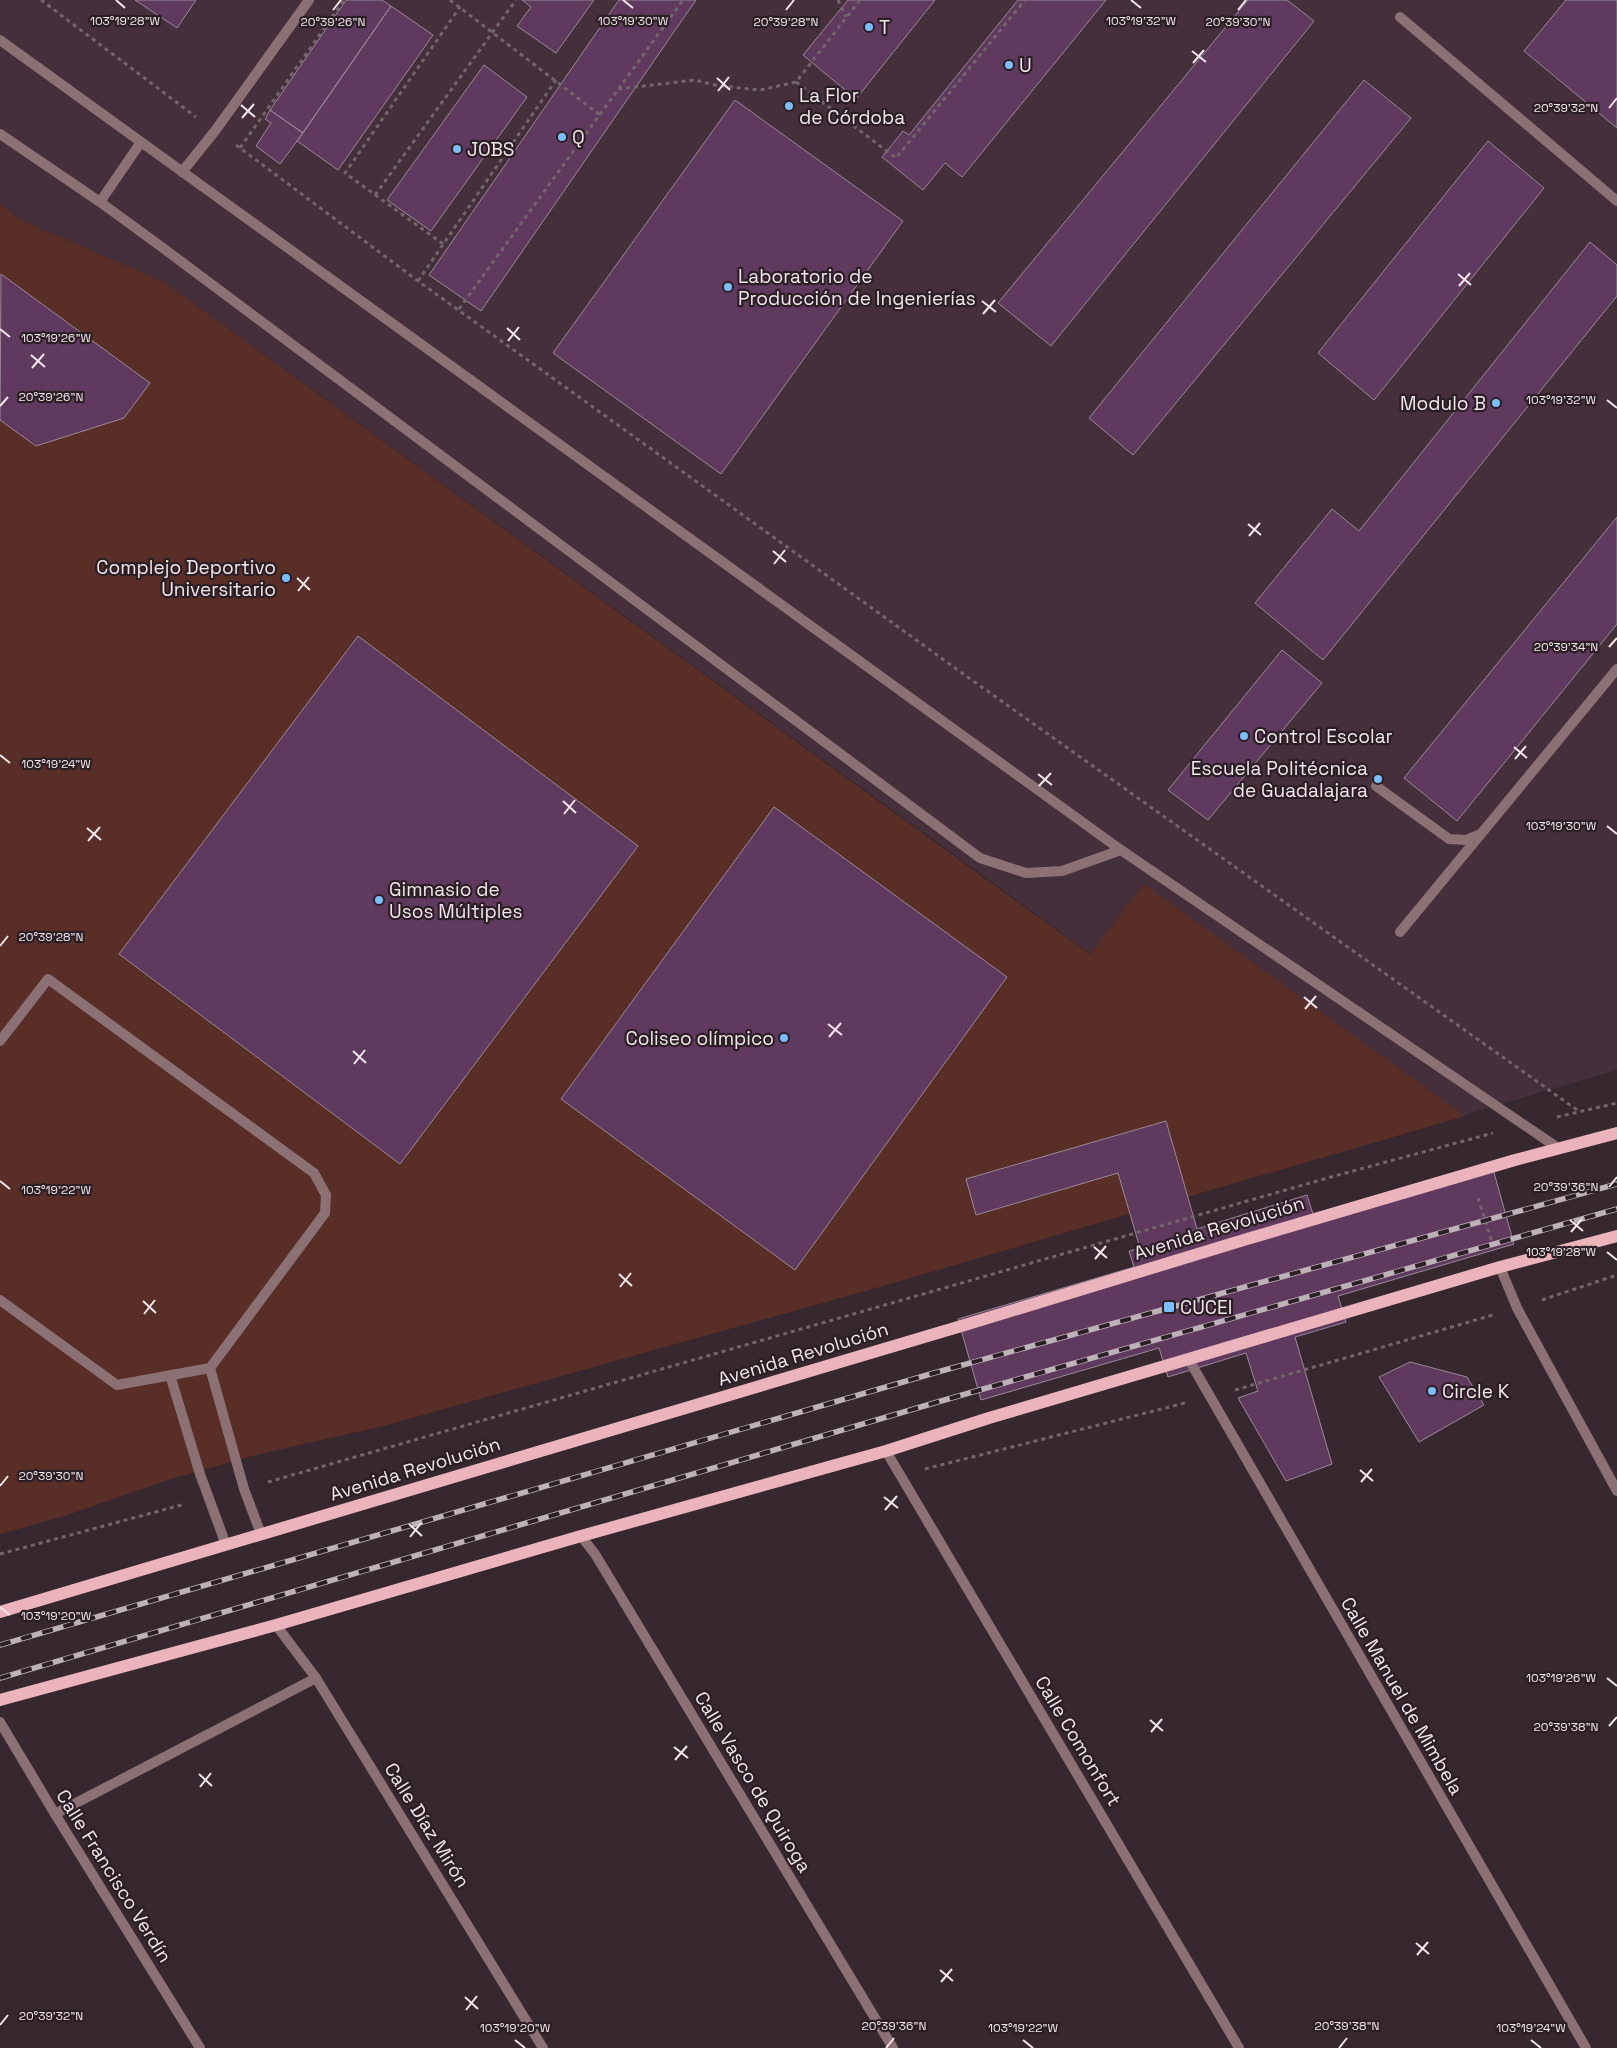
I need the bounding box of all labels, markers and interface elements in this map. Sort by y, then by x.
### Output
text: 103°19'28"W [90,13,161,29]
text: 103°19'30"W [598,13,669,29]
text: 103°19'32"W [1106,13,1176,29]
text: 20°39'26"N [301,14,365,30]
text: 20°39'28"N [754,14,818,30]
text: 20°39'30"N [1205,14,1271,30]
place label: T [879,15,890,40]
marker: T [863,21,875,33]
place label: U [1019,53,1032,78]
marker: U [1003,59,1015,71]
place label: La Flor de Córdoba [799,83,905,130]
marker: La Flor de Córdoba [783,100,795,112]
text: 20°39'32"N [1534,100,1598,116]
place label: Q [572,125,585,150]
marker: Q [556,131,568,143]
place label: JOBS [467,137,514,162]
marker: JOBS [451,143,463,155]
place label: Laboratorio de Producción de Ingenierías [738,264,976,311]
marker: Laboratorio de Producción de Ingenierías [722,281,734,293]
text: 103°19'26"W [21,330,92,346]
text: 20°39'26"N [19,389,83,405]
place label: Modulo B [1400,391,1486,416]
text: 103°19'32"W [1526,392,1596,408]
marker: Modulo B [1490,397,1502,409]
place label: Complejo Deportivo Universitario [96,555,276,602]
marker: Complejo Deportivo Universitario [280,572,292,584]
text: 20°39'34"N [1534,639,1598,655]
place label: Control Escolar [1254,724,1393,749]
marker: Control Escolar [1238,730,1250,742]
text: 103°19'24"W [21,756,91,772]
place label: Escuela Politécnica de Guadalajara [1191,756,1368,803]
marker: Escuela Politécnica de Guadalajara [1372,773,1384,785]
text: 103°19'30"W [1526,818,1597,834]
place label: Gimnasio de Usos Múltiples [389,877,523,924]
marker: Gimnasio de Usos Múltiples [373,894,385,906]
text: 20°39'28"N [19,929,83,945]
place label: Coliseo olímpico [625,1026,774,1051]
marker: Coliseo olímpico [778,1032,790,1044]
text: 20°39'36"N [1534,1179,1598,1195]
text: 103°19'22"W [21,1182,91,1198]
street label: Avenida Revolución [1131,1190,1307,1266]
text: 103°19'28"W [1526,1244,1597,1260]
place label: CUCEI [1180,1295,1232,1320]
marker: CUCEI [1162,1300,1176,1314]
street label: Avenida Revolución [715,1316,891,1392]
place label: Circle K [1442,1379,1510,1404]
marker: Circle K [1426,1385,1438,1397]
street label: Avenida Revolución [327,1431,503,1507]
text: 20°39'30"N [18,1468,84,1484]
street label: Calle Manuel de Mimbela [1335,1592,1469,1800]
text: 103°19'20"W [21,1608,92,1624]
text: 103°19'26"W [1526,1670,1597,1686]
street label: Calle Comonfort [1029,1671,1127,1811]
street label: Calle Vasco de Quiroga [689,1687,817,1877]
text: 20°39'38"N [1534,1719,1598,1735]
street label: Calle Díaz Mirón [379,1758,475,1892]
street label: Calle Francisco Verdín [50,1785,178,1967]
text: 20°39'32"N [19,2008,83,2024]
text: 20°39'36"N [862,2018,926,2034]
text: 20°39'38"N [1315,2018,1379,2034]
text: 103°19'20"W [480,2020,551,2036]
text: 103°19'22"W [988,2020,1058,2036]
text: 103°19'24"W [1496,2020,1566,2036]

